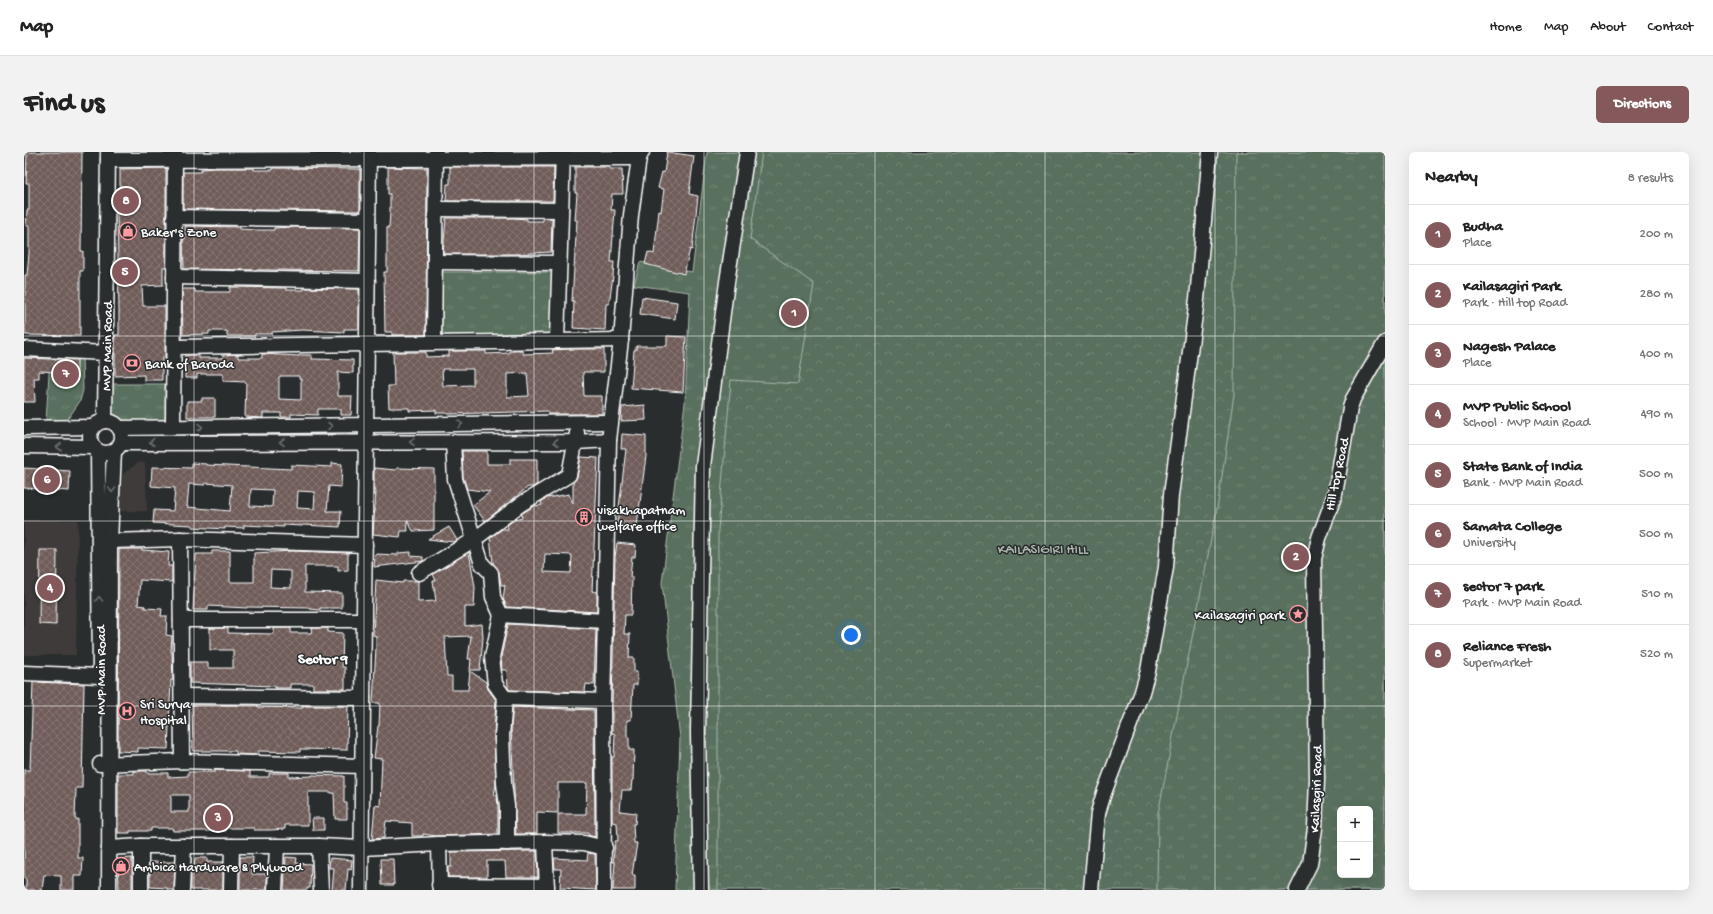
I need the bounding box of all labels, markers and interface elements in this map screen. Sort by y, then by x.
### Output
text: Map [20,16,53,39]
text: Home [1490,19,1522,36]
text: Map [1544,19,1568,36]
text: About [1590,19,1626,36]
text: Contact [1648,19,1693,36]
button: Directions [1596,86,1689,123]
text: Find us [24,88,104,121]
text: Nearby [1425,168,1478,188]
text: 8 results [1628,171,1673,186]
pin: 8 [113,186,139,216]
text: Budha [1463,218,1503,236]
shop icon: Baker's Zone [118,221,138,241]
place label: Baker's Zone [140,225,217,242]
text: 1 [1435,227,1441,242]
text: 200 m [1640,227,1673,242]
text: Place [1463,236,1491,251]
pin: 5 [112,257,138,287]
text: Kailasagiri Park [1463,278,1561,296]
text: 2 [1435,287,1441,302]
text: 280 m [1640,287,1673,302]
text: Park · Hill top Road [1463,296,1567,311]
pin: 1 [781,298,807,328]
street label: MVP Main Road [99,299,118,391]
text: Nagesh Palace [1463,338,1556,356]
text: 3 [1435,347,1441,362]
text: 400 m [1640,347,1673,362]
bank icon: Bank of Baroda [122,353,142,373]
text: Place [1463,356,1491,371]
place label: Bank of Baroda [144,357,235,374]
pin: 7 [53,359,79,389]
text: MVP Public School [1463,398,1571,416]
text: 4 [1435,407,1441,422]
text: 490 m [1641,407,1673,422]
text: School · MVP Main Road [1463,416,1590,431]
one-way arrow [457,420,463,429]
one-way arrow [327,422,333,430]
one-way arrow [197,423,203,431]
street label: Hill top Road [1322,435,1355,513]
one-way arrow [149,438,155,447]
one-way arrow [279,438,285,446]
one-way arrow [409,438,415,446]
one-way arrow [553,438,559,446]
one-way arrow [56,443,62,451]
text: State Bank of India [1463,458,1582,476]
pin: 6 [34,465,60,495]
text: 5 [1435,467,1441,482]
text: 500 m [1639,467,1673,482]
text: Bank · MVP Main Road [1463,476,1582,491]
one-way arrow [108,487,116,493]
place label: visakhapatnam welfare office [597,503,685,536]
building icon: visakhapatnam welfare office [574,507,594,527]
text: Samata College [1463,518,1562,536]
text: 6 [1435,527,1441,542]
text: 500 m [1639,527,1673,542]
text: University [1463,536,1516,551]
park label: KAILASIGIRI HILL [998,542,1089,559]
pin: 2 [1283,542,1309,572]
pin: 4 [37,573,63,603]
text: sector 7 park [1463,578,1543,596]
text: 7 [1435,587,1441,602]
text: 510 m [1641,587,1673,602]
one-way arrow [95,596,104,602]
text: Park · MVP Main Road [1463,596,1581,611]
place icon: Kailasagiri park [1288,604,1308,624]
place label: Kailasagiri park [1195,608,1287,625]
street label: MVP Main Road [94,623,111,715]
your location [841,625,861,645]
text: Reliance Fresh [1463,638,1551,656]
text: 8 [1434,647,1442,662]
text: 520 m [1640,647,1673,662]
district label: Sector 9 [298,651,349,669]
text: Supermarket [1463,656,1532,671]
place label: Sri Surya Hospital [140,697,192,730]
hospital icon: Sri Surya Hospital [117,701,137,721]
street label: Kailasgiri Road [1307,743,1328,833]
pin: 3 [205,803,231,833]
map controls [1337,806,1373,878]
button: + [1337,806,1373,842]
button: − [1337,842,1373,878]
shop icon: Ambica Hardware & Plywood [111,856,131,876]
place label: Ambica Hardware & Plywood [134,860,304,877]

